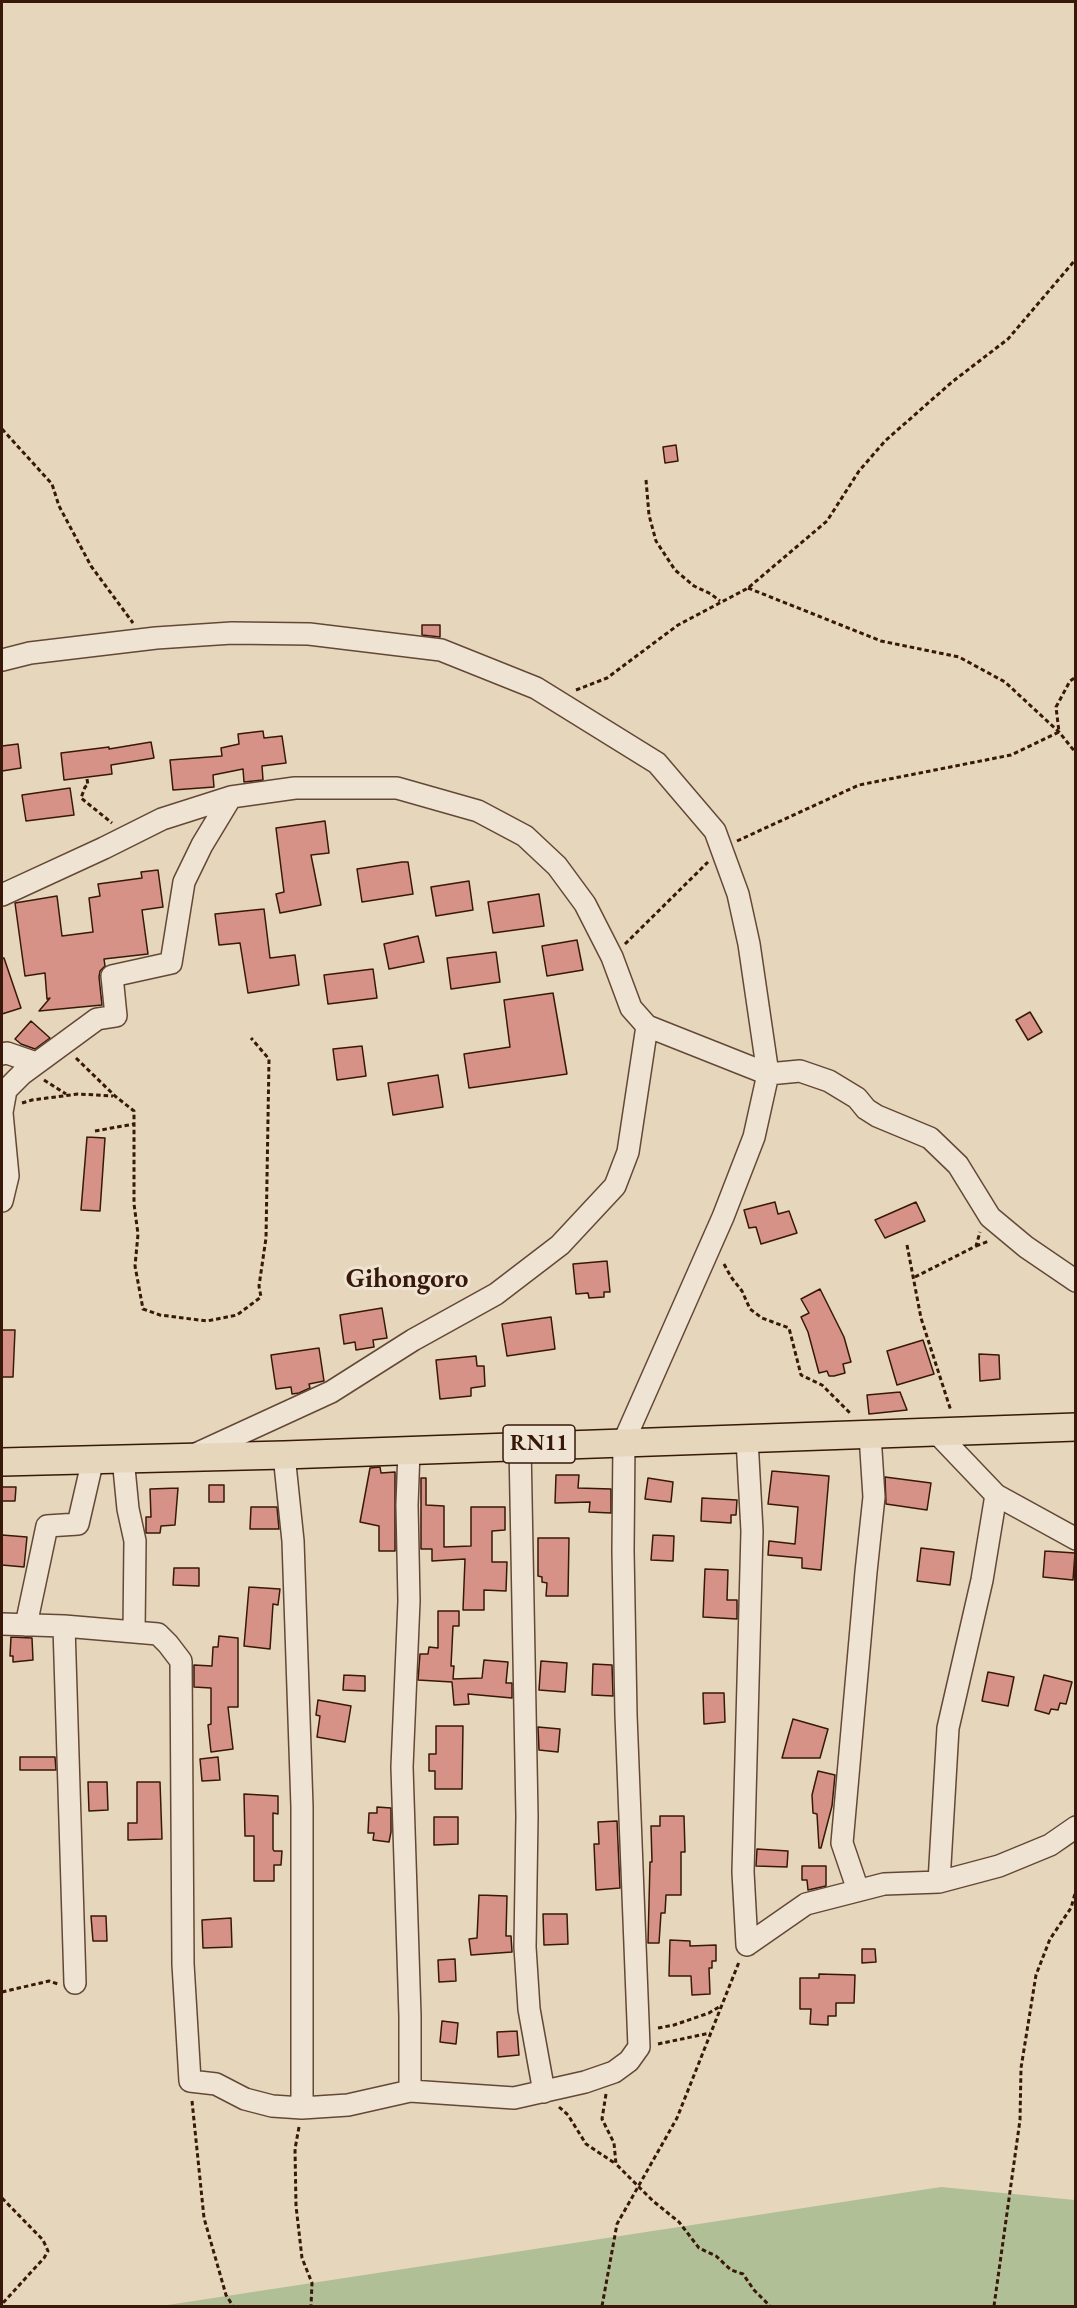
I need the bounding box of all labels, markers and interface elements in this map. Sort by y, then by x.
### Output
district label: Gihongoro [346,1264,468,1296]
road number: RN11 [503,1425,575,1463]

